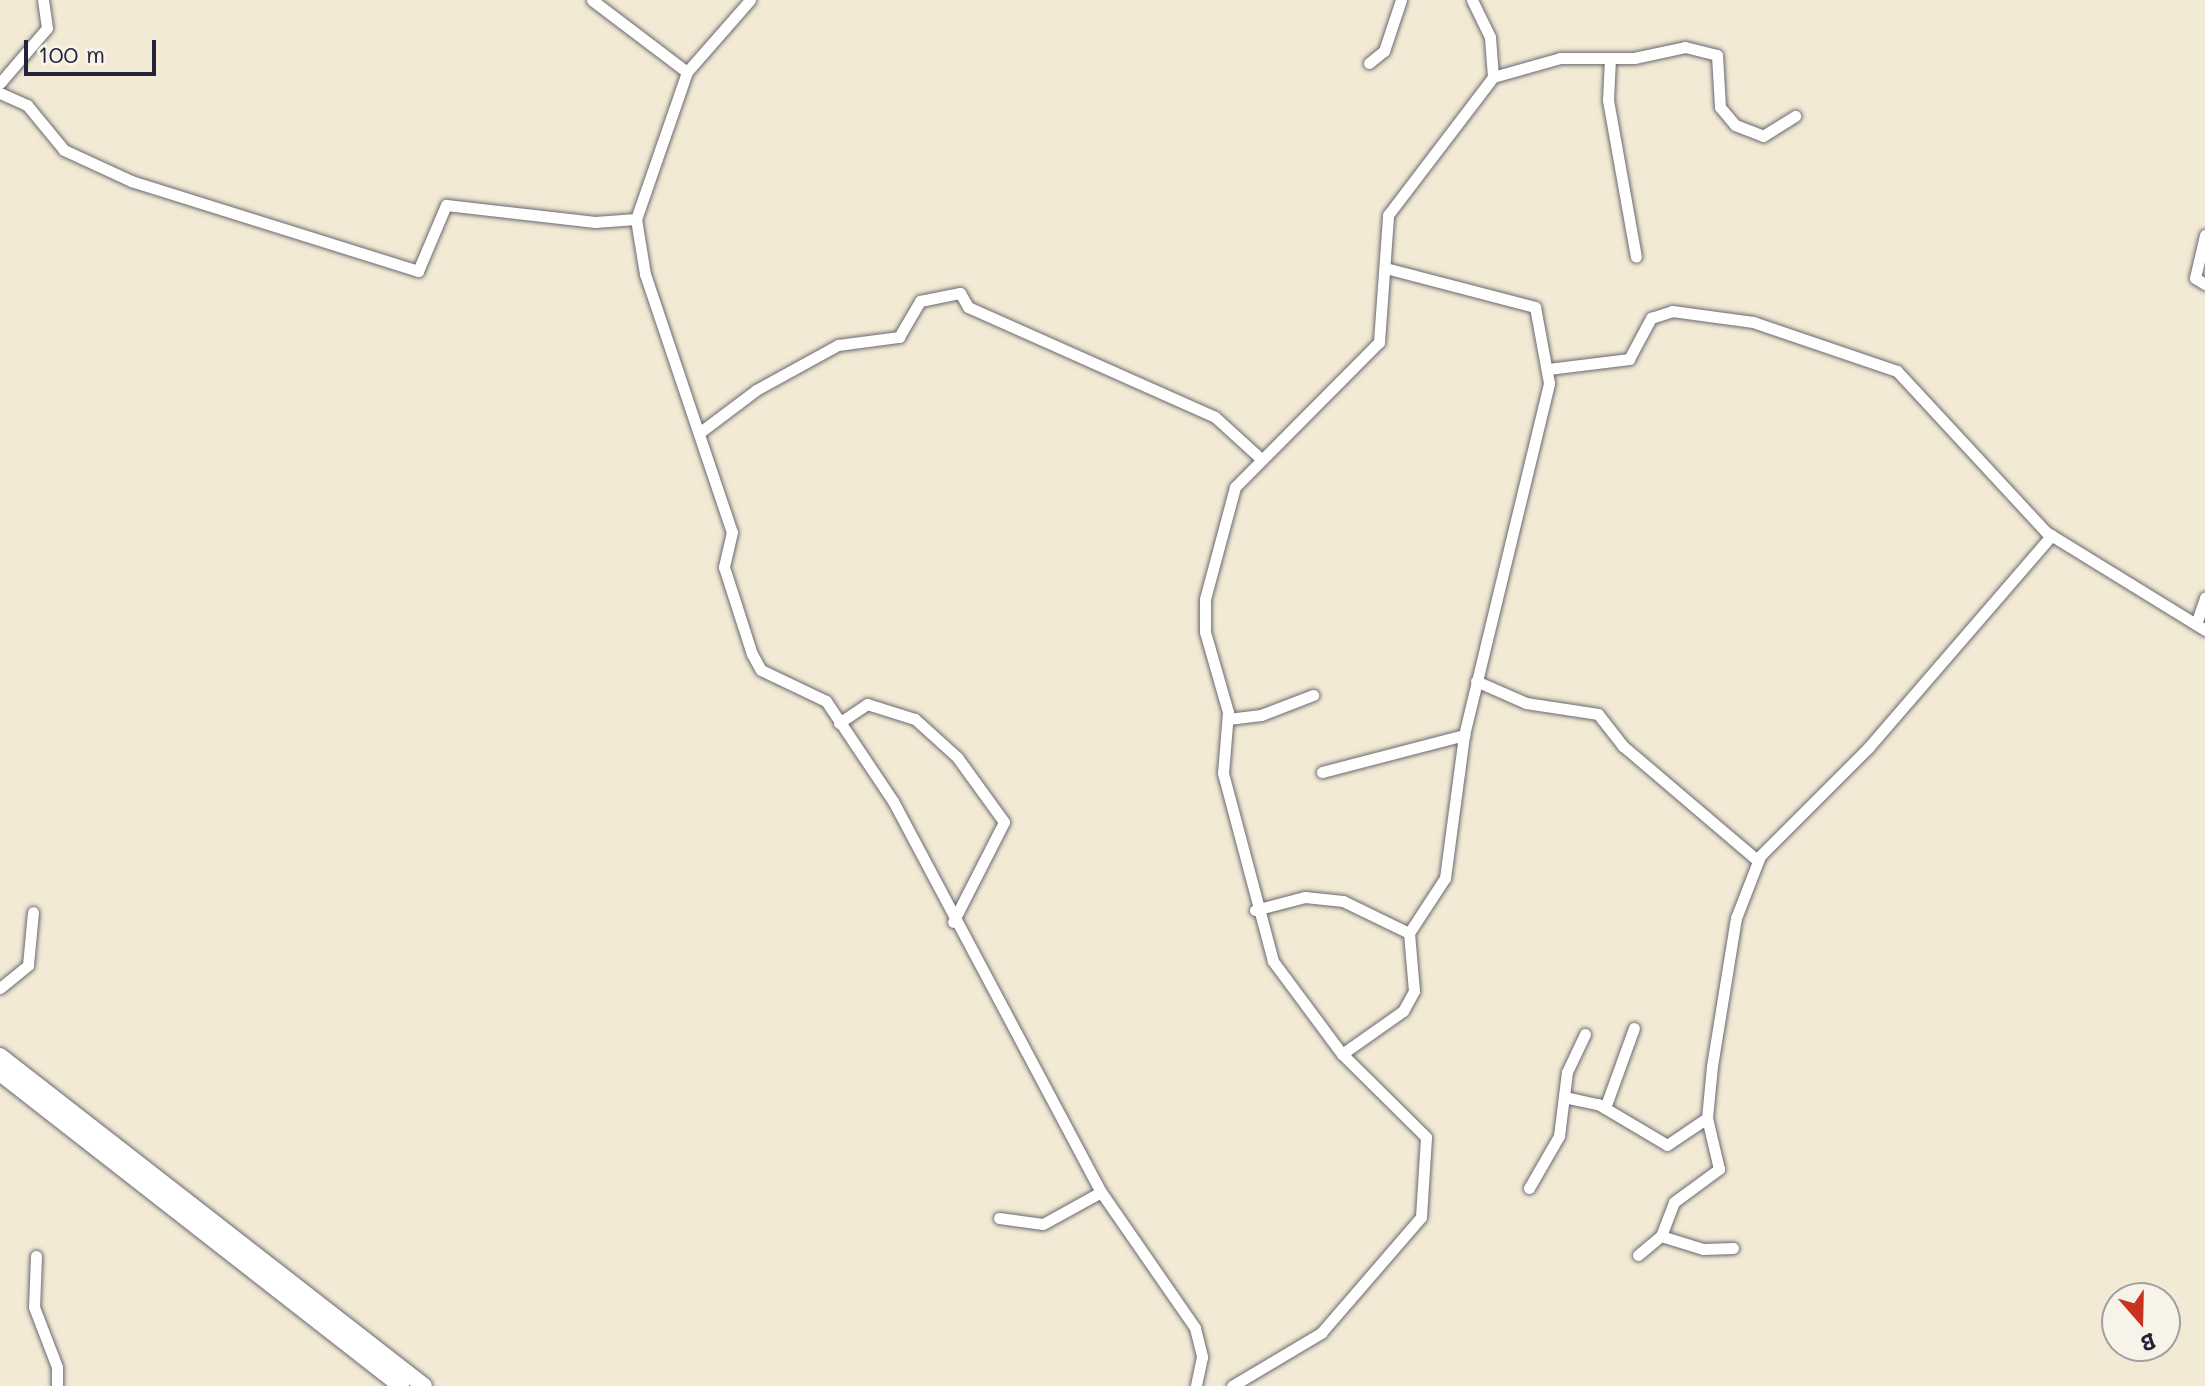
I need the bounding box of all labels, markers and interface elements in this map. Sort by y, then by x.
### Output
scale bar [28,24,160,74]
text: 100 m [38,38,105,69]
north arrow [2101,1282,2181,1362]
text: B [2137,1327,2161,1359]

